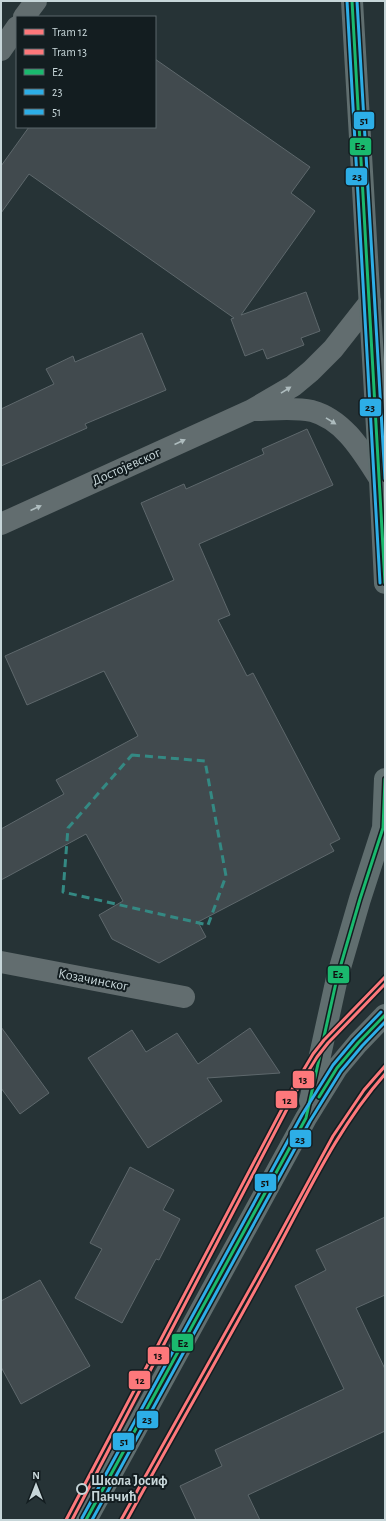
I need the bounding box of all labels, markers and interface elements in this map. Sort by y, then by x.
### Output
legend [16,16,156,128]
text: Tram 12 [52,26,88,38]
text: Tram 13 [52,46,87,58]
text: E2 [52,66,64,78]
text: 23 [52,86,62,98]
text: 51 [52,106,61,118]
line badge: 51 [353,111,375,130]
text: 51 [360,115,368,126]
line badge: E2 [349,137,372,156]
text: E2 [355,141,365,152]
line badge: 23 [345,167,368,186]
text: 23 [352,171,362,182]
one-way arrow [280,386,291,394]
line badge: 23 [359,398,382,417]
text: 23 [365,402,375,413]
one-way arrow [326,417,336,425]
one-way arrow [175,439,186,445]
street label: Достојевског [90,446,162,488]
one-way arrow [31,505,42,511]
line badge: E2 [327,965,350,984]
street label: Козачинског [57,966,129,994]
text: E2 [333,969,343,980]
line badge: 13 [292,1070,315,1089]
text: 13 [299,1074,308,1085]
line badge: 12 [275,1090,298,1109]
text: 12 [282,1095,292,1106]
line badge: 23 [289,1129,312,1148]
text: 23 [295,1134,305,1145]
line badge: 51 [254,1173,277,1192]
text: 51 [261,1177,269,1188]
line badge: E2 [171,1333,194,1352]
text: E2 [178,1338,188,1349]
line badge: 13 [147,1346,170,1365]
text: 13 [154,1350,163,1361]
line badge: 12 [128,1370,151,1390]
text: 12 [135,1375,145,1386]
line badge: 23 [136,1410,159,1429]
text: 23 [142,1414,152,1425]
line badge: 51 [112,1432,135,1451]
text: 51 [120,1436,128,1447]
north arrow [16,1465,56,1505]
text: N [32,1470,40,1481]
place label: Школа Јосиф Панчић [91,1474,168,1504]
marker: Школа Јосиф Панчић [76,1483,88,1495]

